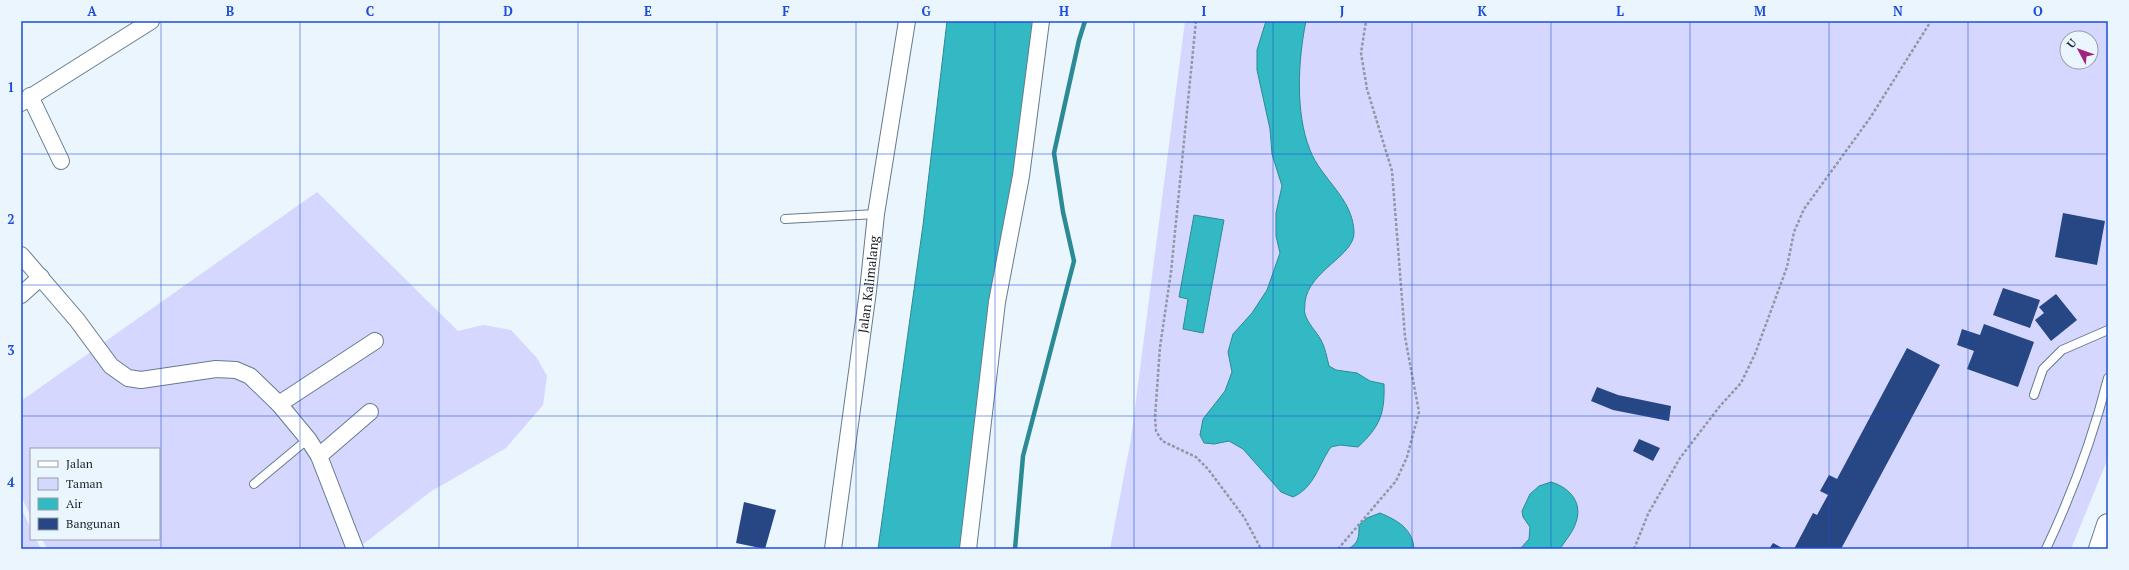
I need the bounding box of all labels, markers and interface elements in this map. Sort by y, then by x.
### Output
text: A [87,2,97,20]
text: B [226,2,234,20]
text: C [366,2,374,20]
text: D [503,2,513,20]
text: E [644,2,652,20]
text: F [782,2,790,20]
text: G [921,2,931,20]
text: H [1059,2,1069,20]
text: I [1202,2,1207,20]
text: J [1340,2,1345,20]
text: K [1477,2,1487,20]
text: L [1616,2,1624,20]
text: M [1754,2,1766,20]
text: N [1893,2,1903,20]
text: O [2033,2,2043,20]
north arrow [2059,30,2099,70]
text: U [2064,36,2079,51]
text: 1 [7,78,15,96]
text: 2 [7,210,15,228]
street label: Jalan Kalimalang [853,235,883,334]
text: 3 [7,341,15,359]
legend [30,448,160,540]
text: Jalan [66,456,93,471]
text: 4 [7,473,15,491]
text: Taman [66,476,103,491]
text: Air [66,496,83,511]
text: Bangunan [66,516,120,531]

